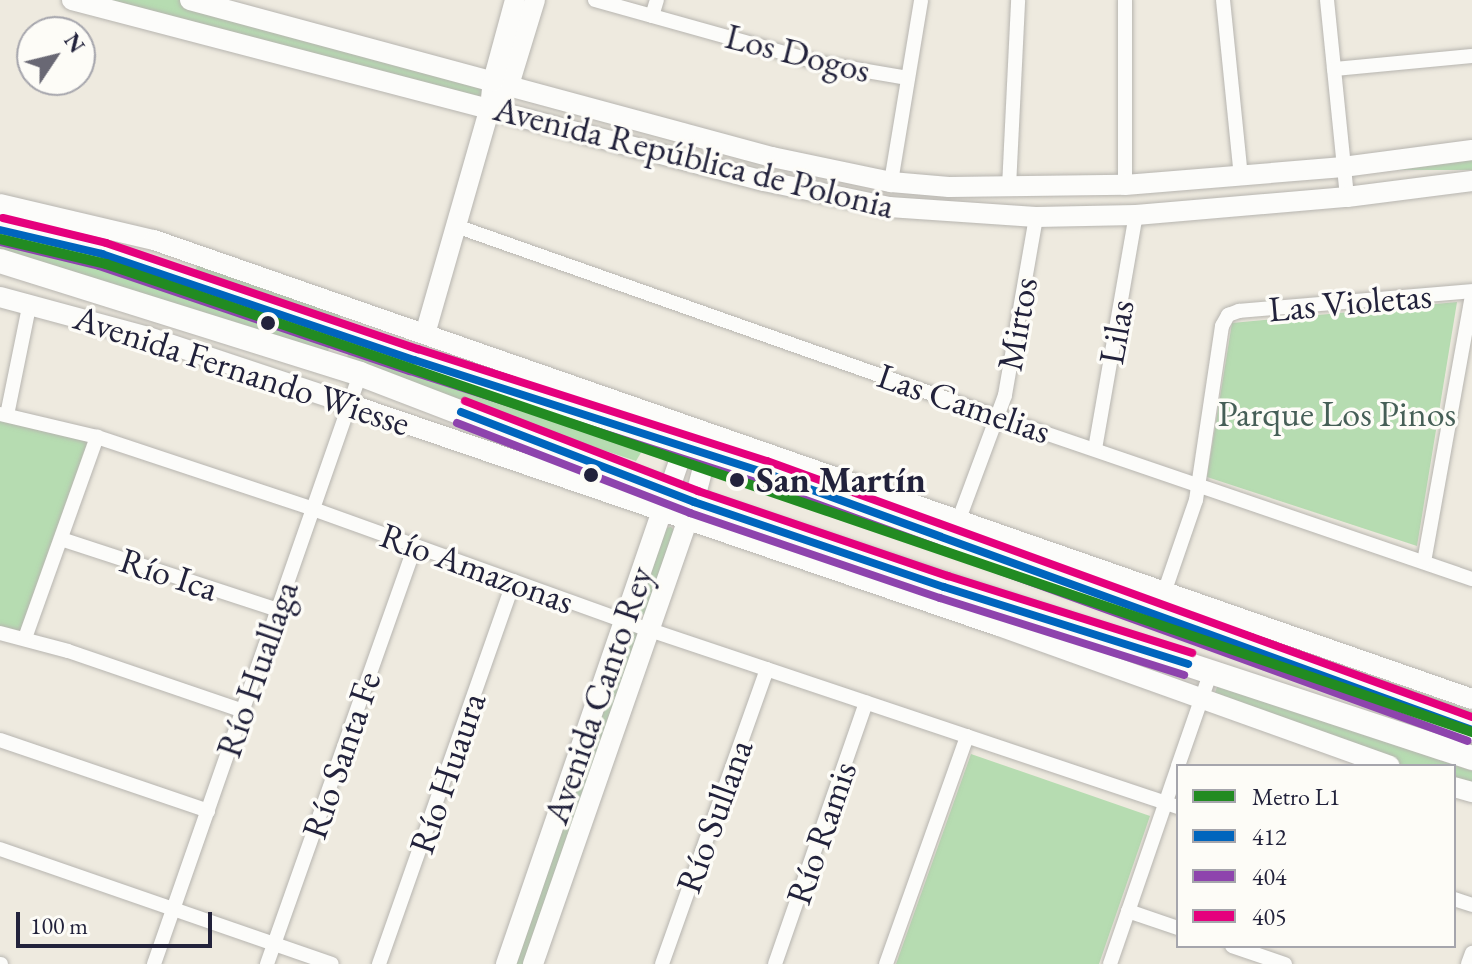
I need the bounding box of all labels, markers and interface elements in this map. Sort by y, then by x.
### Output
street label: Los Dogos [721,14,875,92]
north arrow [16,16,96,96]
text: N [57,27,91,59]
street label: Avenida República de Polonia [489,86,899,228]
street label: Las Violetas [1267,273,1433,331]
street label: Mirtos [988,274,1046,374]
street label: Avenida Fernando Wiesse [69,295,415,445]
street label: Lilas [1089,297,1143,367]
unlabelled marker [260,315,276,331]
street label: Las Camelias [872,353,1056,453]
park label: Parque Los Pinos [1218,392,1456,436]
place label: San Martín [756,458,926,502]
unlabelled marker [583,467,599,483]
marker: San Martín [725,468,749,492]
street label: Río Amazonas [374,513,580,623]
street label: Río Ica [115,538,223,610]
street label: Avenida Canto Rey [534,560,662,830]
street label: Río Huallaga [207,575,307,763]
street label: Río Santa Fe [292,666,390,844]
street label: Río Huaura [399,687,495,859]
street label: Río Sullana [666,733,762,899]
street label: Río Ramis [776,756,866,910]
legend [1176,764,1456,948]
text: Metro L1 [1252,781,1340,812]
text: 412 [1252,821,1287,852]
text: 404 [1252,861,1287,892]
scale bar [20,896,216,946]
text: 405 [1252,901,1287,932]
text: 100 m [30,910,88,941]

